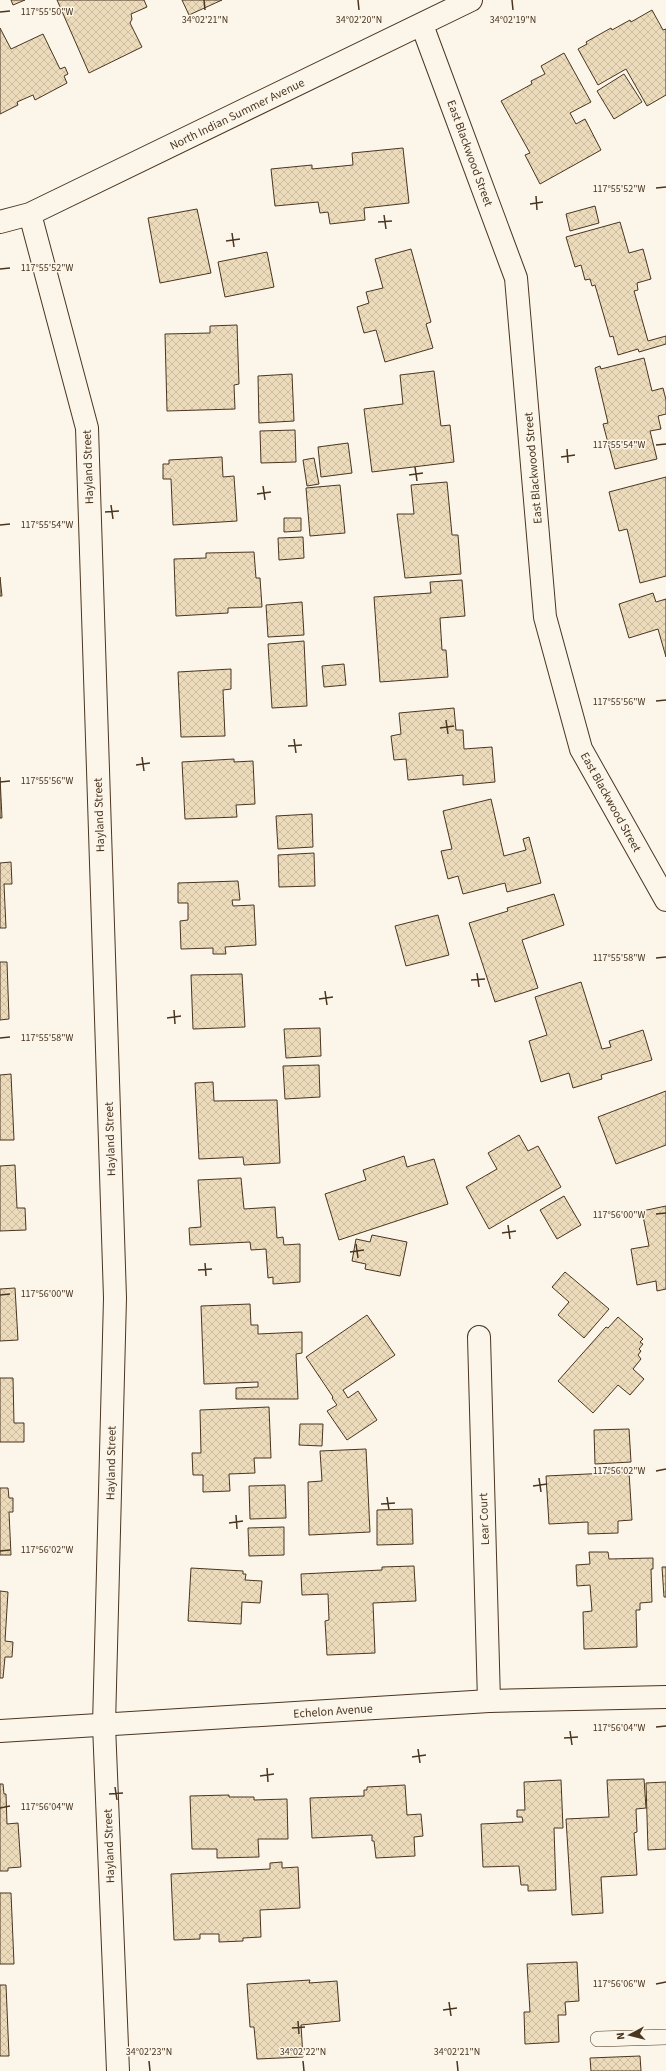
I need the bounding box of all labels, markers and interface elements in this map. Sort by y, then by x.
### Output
text: 117°55'50"W [21,5,73,19]
text: 34°02'21"N [182,13,228,27]
text: 34°02'20"N [336,13,382,27]
text: 34°02'19"N [490,13,536,27]
street label: North Indian Summer Avenue [167,74,308,155]
street label: East Blackwood Street [442,98,497,209]
text: 117°55'52"W [593,182,645,196]
text: 117°55'52"W [21,261,73,275]
street label: East Blackwood Street [520,411,547,524]
street label: Hayland Street [79,430,98,504]
text: 117°55'54"W [593,438,645,452]
text: 117°55'54"W [21,518,73,532]
text: 117°55'56"W [593,695,645,709]
street label: East Blackwood Street [576,749,645,855]
text: 117°55'56"W [21,774,73,788]
street label: Hayland Street [90,778,109,852]
text: 117°55'58"W [593,951,645,965]
text: 117°55'58"W [21,1031,73,1045]
street label: Hayland Street [101,1102,120,1176]
text: 117°56'00"W [593,1208,645,1222]
text: 117°56'00"W [21,1287,73,1301]
street label: Hayland Street [102,1426,121,1500]
text: 117°56'02"W [593,1464,645,1478]
street label: Lear Court [475,1493,494,1545]
text: 117°56'02"W [21,1543,73,1557]
street label: Echelon Avenue [293,1700,373,1723]
text: 117°56'04"W [593,1721,645,1735]
text: 117°56'04"W [21,1800,73,1814]
street label: Hayland Street [100,1809,119,1883]
text: 117°56'06"W [593,1977,645,1991]
north arrow [610,2015,650,2055]
text: N [613,2032,628,2041]
text: 34°02'23"N [126,2045,172,2059]
text: 34°02'22"N [280,2045,326,2059]
text: 34°02'21"N [434,2045,480,2059]

